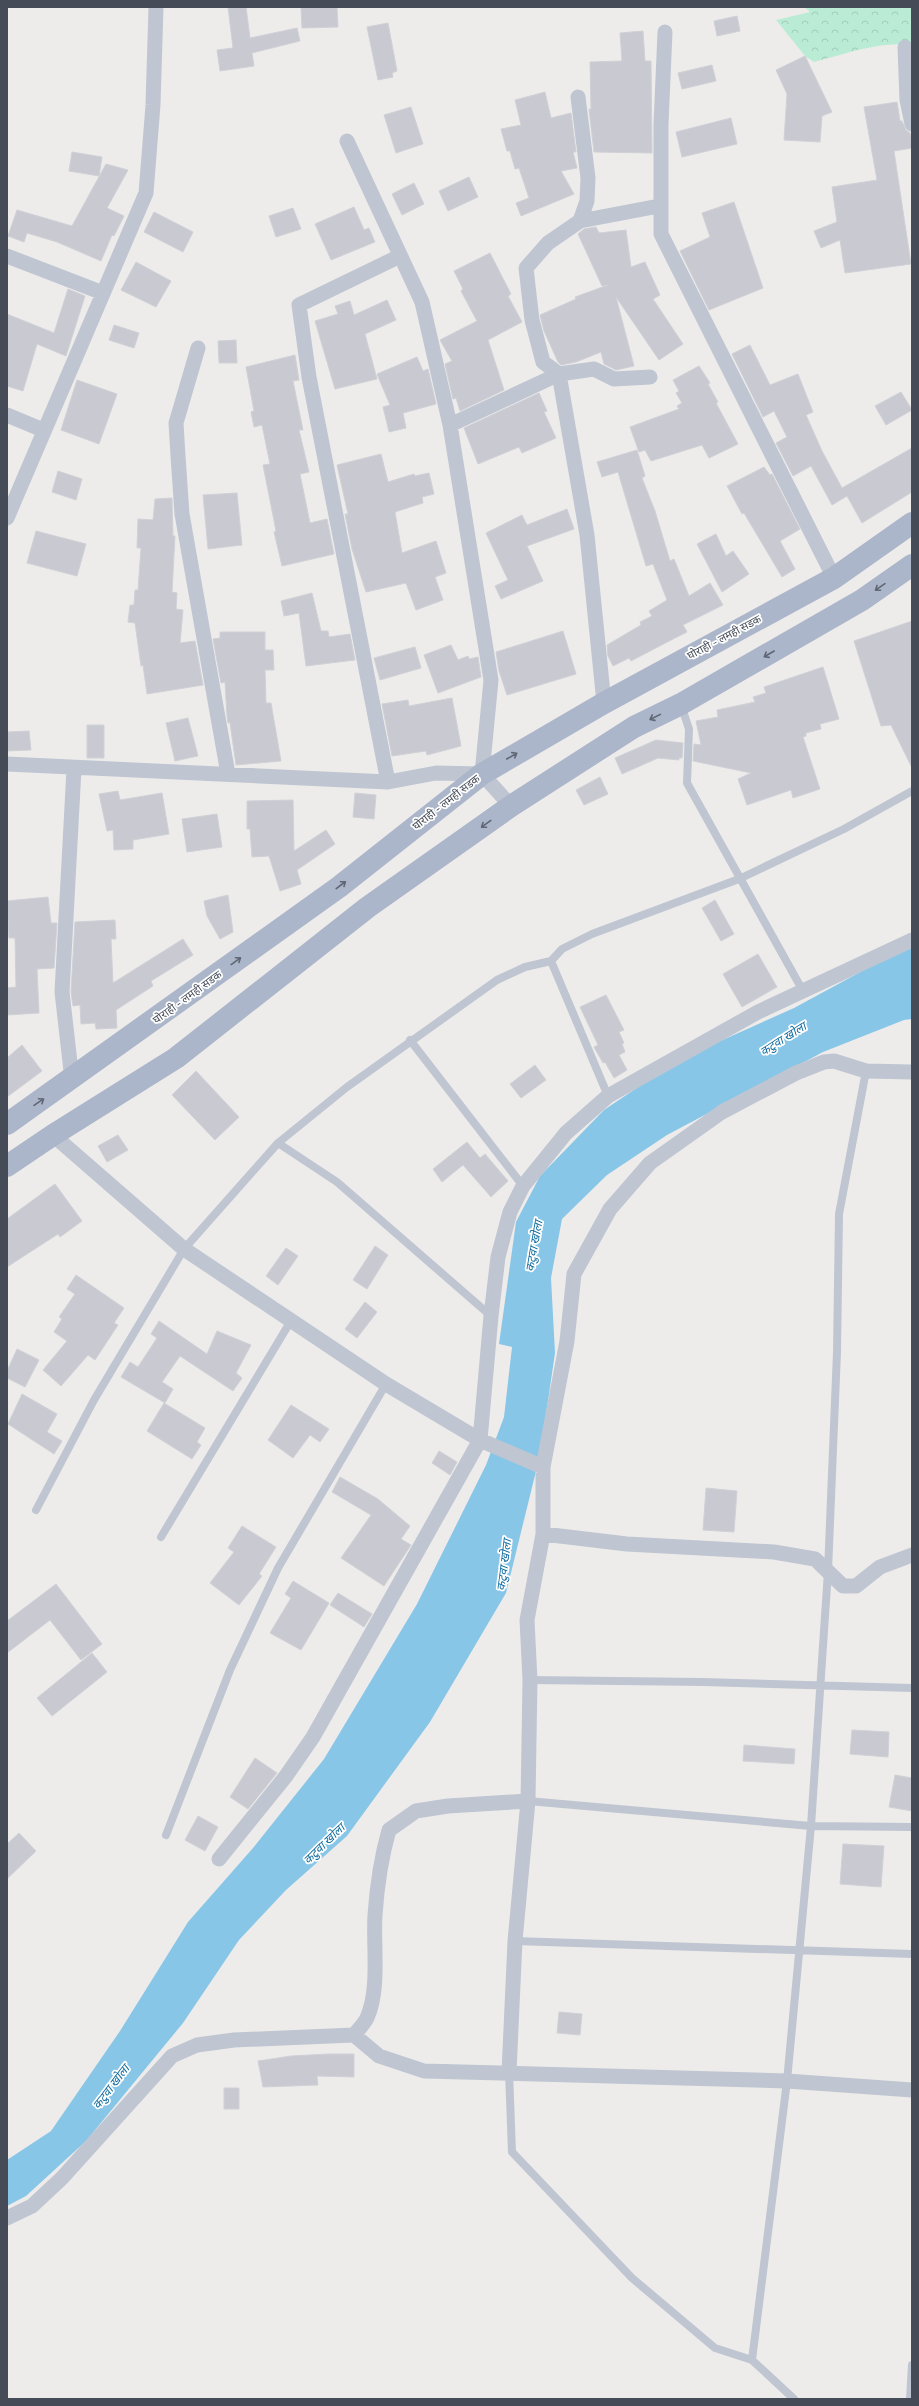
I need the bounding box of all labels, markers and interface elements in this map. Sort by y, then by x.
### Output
one-way arrow [875,583,886,591]
street label: घोराही - लमही सडक [684,610,764,663]
one-way arrow [763,650,775,658]
one-way arrow [649,714,661,721]
one-way arrow [506,752,518,760]
street label: घोराही - लमही सडक [409,770,484,834]
one-way arrow [481,819,492,828]
one-way arrow [336,881,347,889]
one-way arrow [230,957,241,965]
street label: घोराही - लमही सडक [149,966,225,1028]
water label: कटुवा खोला [756,1015,812,1060]
one-way arrow [33,1098,44,1106]
water label: कटुवा खोला [520,1216,548,1273]
water label: कटुवा खोला [491,1535,516,1592]
water label: कटुवा खोला [298,1817,351,1868]
water label: कटुवा खोला [87,2058,136,2113]

